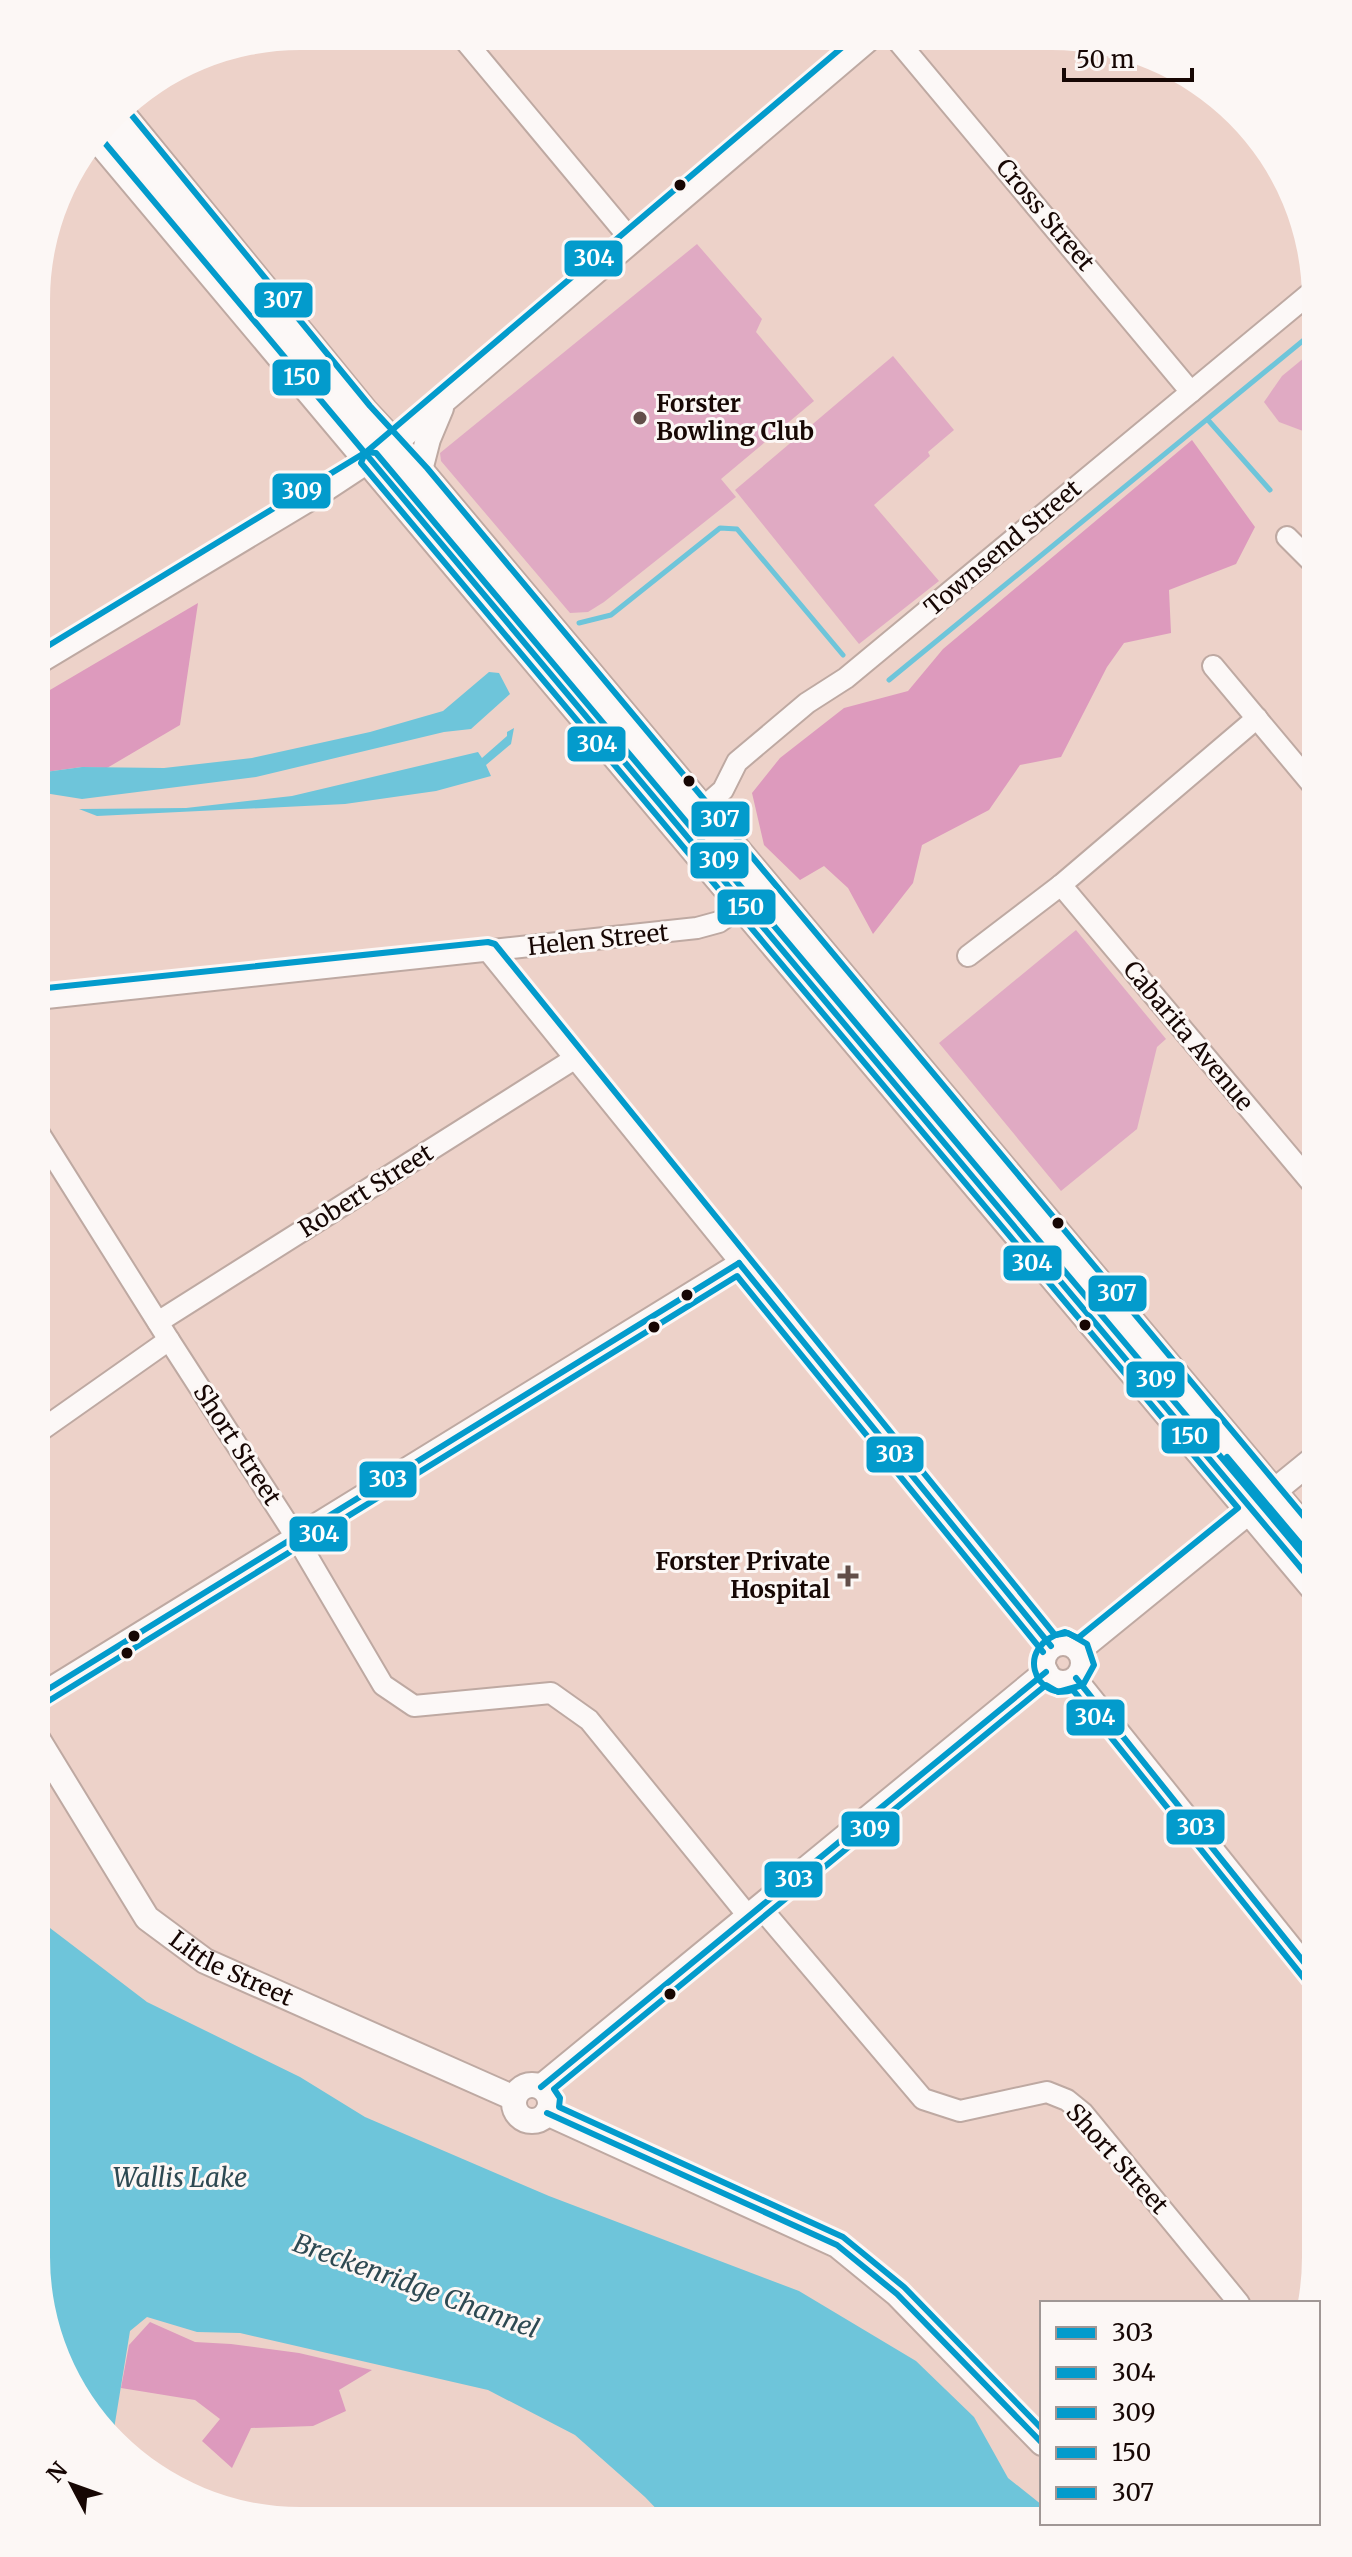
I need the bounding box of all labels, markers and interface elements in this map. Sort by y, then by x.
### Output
scale bar [1064,32,1192,82]
text: 50 m [1076,44,1135,75]
street label: Cross Street [989,152,1102,278]
unlabelled marker [672,177,688,193]
line badge: 304 [563,239,624,278]
text: 304 [574,244,614,272]
line badge: 307 [253,281,314,319]
text: 307 [263,286,303,314]
line badge: 150 [271,358,332,397]
text: 150 [284,363,320,391]
place label: Forster Bowling Club [656,388,814,447]
marker: Forster Bowling Club [631,409,649,427]
line badge: 309 [271,472,332,510]
street label: Townsend Street [918,472,1088,622]
text: 309 [282,477,322,505]
line badge: 304 [566,725,627,763]
text: 304 [577,730,617,758]
unlabelled marker [681,773,697,789]
line badge: 307 [690,800,751,838]
text: 307 [700,805,740,833]
line badge: 309 [689,841,750,880]
text: 309 [699,846,739,874]
line badge: 150 [716,888,777,926]
text: 150 [728,893,764,921]
street label: Helen Street [526,917,671,962]
street label: Cabarita Avenue [1117,954,1260,1117]
street label: Robert Street [293,1137,439,1244]
unlabelled marker [1050,1215,1066,1231]
line badge: 304 [1002,1244,1063,1282]
text: 304 [1012,1249,1052,1277]
line badge: 307 [1087,1274,1148,1313]
text: 307 [1097,1279,1137,1307]
unlabelled marker [679,1287,695,1303]
unlabelled marker [1077,1317,1093,1333]
unlabelled marker [646,1319,662,1335]
line badge: 309 [1125,1360,1186,1399]
text: 309 [1136,1365,1176,1393]
street label: Short Street [187,1378,288,1512]
line badge: 150 [1160,1417,1221,1455]
text: 150 [1172,1422,1208,1450]
line badge: 303 [865,1435,925,1474]
text: 303 [876,1440,914,1468]
line badge: 303 [358,1460,418,1499]
text: 303 [369,1465,407,1493]
line badge: 304 [288,1515,349,1553]
text: 304 [299,1520,339,1548]
place label: Forster Private Hospital [655,1546,830,1605]
marker: Forster Private Hospital [837,1565,859,1587]
unlabelled marker [126,1628,142,1644]
unlabelled marker [119,1645,135,1661]
line badge: 304 [1065,1698,1126,1737]
text: 304 [1075,1703,1115,1731]
line badge: 303 [1165,1808,1226,1846]
line badge: 309 [840,1810,901,1848]
text: 303 [1177,1813,1215,1841]
text: 309 [850,1815,890,1843]
line badge: 303 [763,1860,824,1899]
text: 303 [775,1865,813,1893]
street label: Little Street [163,1924,299,2013]
unlabelled marker [662,1986,678,2002]
street label: Short Street [1060,2097,1176,2221]
water label: Wallis Lake [113,2161,247,2194]
water label: Breckenridge Channel [289,2226,543,2345]
legend [1040,2301,1320,2525]
text: 303 [1112,2317,1154,2348]
text: 304 [1112,2357,1156,2388]
text: 309 [1112,2397,1155,2428]
text: 150 [1112,2437,1151,2468]
north arrow [32,2445,112,2525]
text: N [41,2456,74,2488]
text: 307 [1112,2477,1154,2508]

